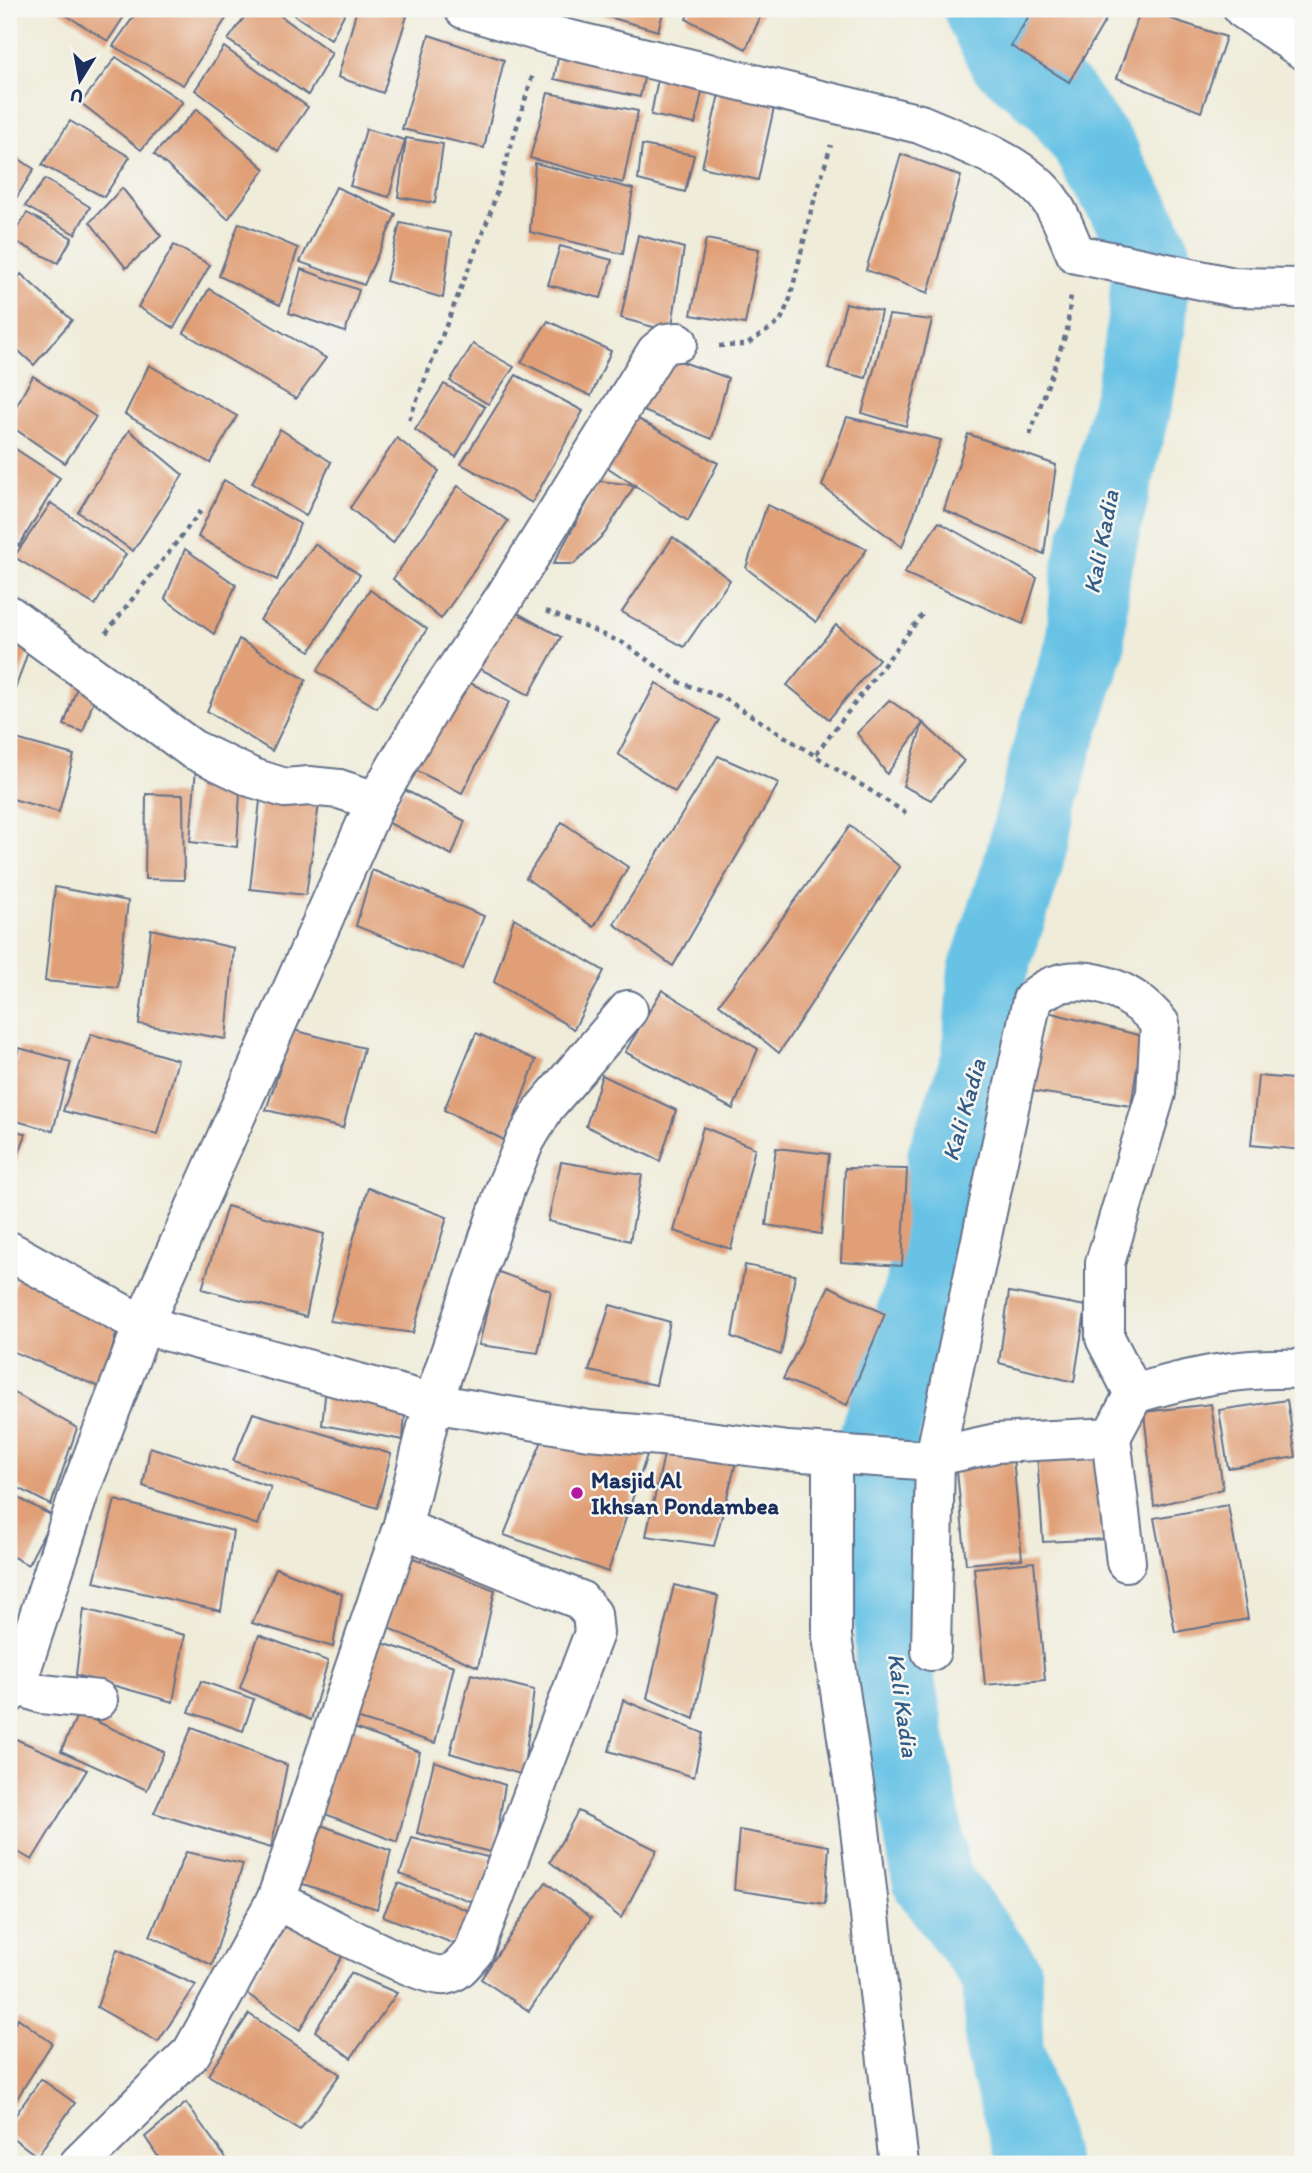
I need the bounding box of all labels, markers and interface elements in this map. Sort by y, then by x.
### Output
north arrow [46,46,116,116]
text: U [68,84,85,109]
water label: Kali Kadia [1076,487,1125,596]
water label: Kali Kadia [935,1055,992,1164]
place label: Masjid Al Ikhsan Pondambea [591,1466,780,1520]
marker: Masjid Al Ikhsan Pondambea [569,1485,585,1501]
water label: Kali Kadia [882,1651,925,1760]

